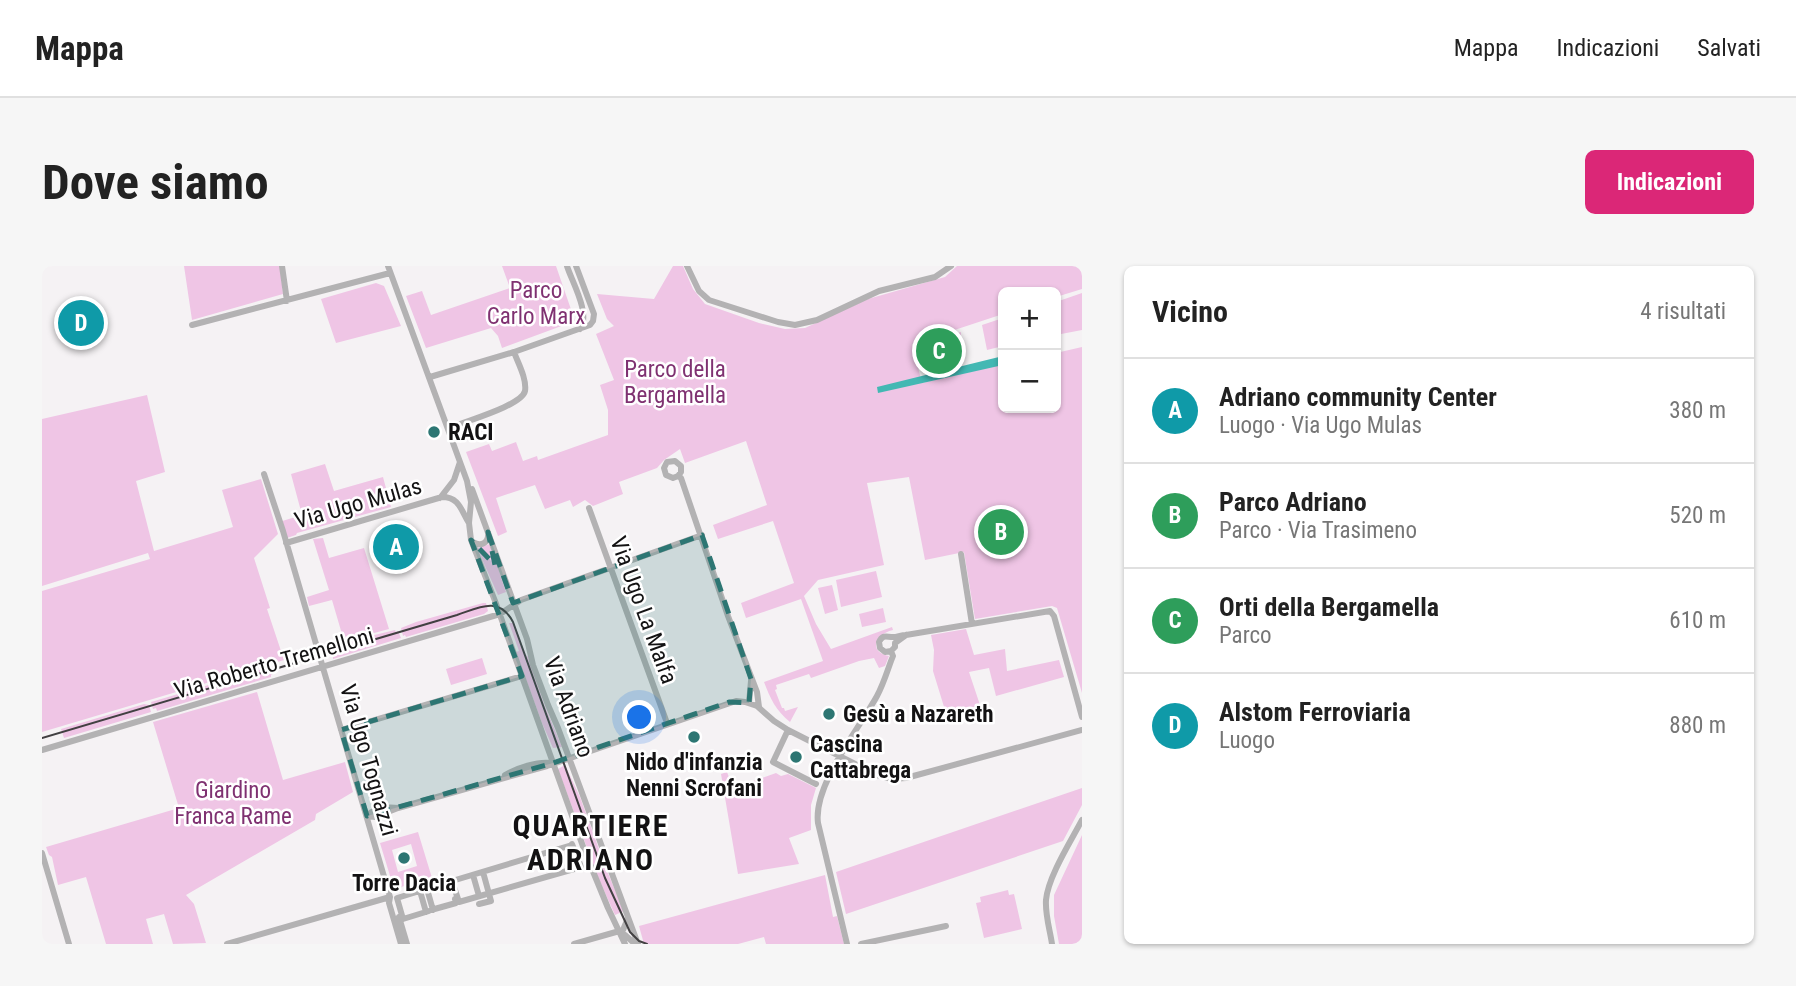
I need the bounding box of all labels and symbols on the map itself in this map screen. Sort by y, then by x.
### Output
park label: Parco Carlo Marx [487,277,585,330]
pin: D [58,297,104,349]
pin: C [916,325,962,377]
park label: Parco della Bergamella [624,356,726,409]
place label: RACI [448,419,494,446]
marker: RACI [426,424,442,440]
street label: Via Ugo Mulas [292,472,425,534]
pin: B [978,506,1024,558]
pin: A [373,521,419,573]
street label: Via Ugo La Malfa [604,533,683,687]
street label: Via Roberto Tremelloni [171,622,377,705]
street label: Via Adriano [538,653,599,761]
street label: Via Ugo Tognazzi [334,681,403,839]
your location [622,700,656,734]
place label: Gesù a Nazareth [843,701,994,728]
marker: Gesù a Nazareth [821,706,837,722]
marker: Nido d'infanzia Nenni Scrofani [686,729,702,745]
place label: Cascina Cattabrega [810,731,911,784]
place label: Nido d'infanzia Nenni Scrofani [626,749,763,802]
marker: Cascina Cattabrega [788,749,804,765]
park label: Giardino Franca Rame [174,777,292,830]
district label: QUARTIERE ADRIANO [512,808,670,877]
marker: Torre Dacia [396,850,412,866]
place label: Torre Dacia [352,870,456,897]

